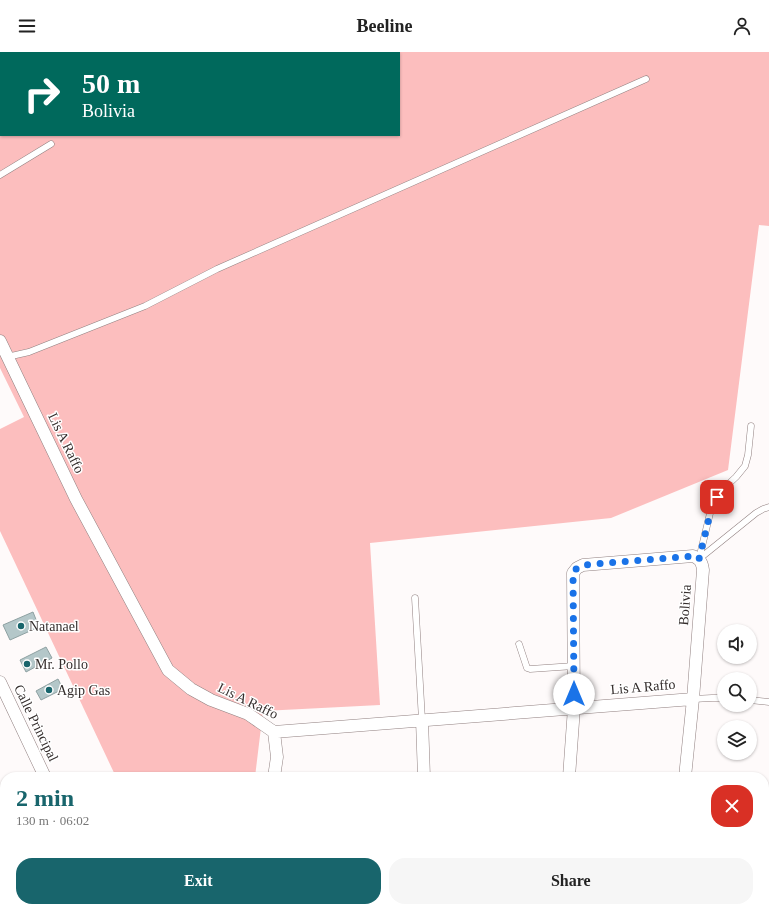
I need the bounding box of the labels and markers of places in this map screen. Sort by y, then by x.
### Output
pin [700,480,734,514]
place label: Natanael [29,619,79,634]
marker: Natanael [16,621,26,631]
place label: Mr. Pollo [35,657,88,672]
marker: Mr. Pollo [22,659,32,669]
place label: Agip Gas [57,683,110,698]
marker: Agip Gas [44,685,54,695]

